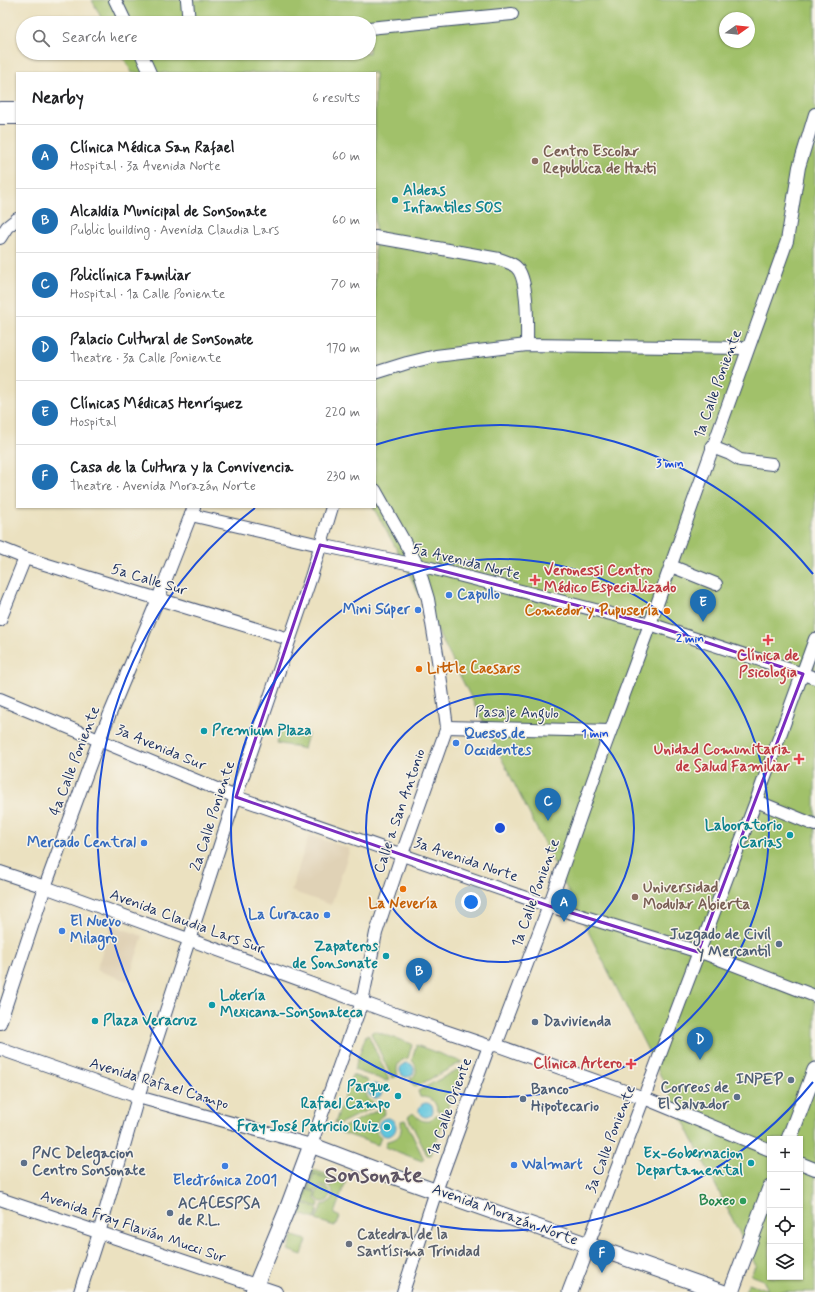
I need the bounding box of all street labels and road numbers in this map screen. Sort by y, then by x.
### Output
street label: 1a Calle Poniente [689,327,747,441]
street label: 5a Avenida Norte [410,539,522,585]
street label: 5a Calle Sur [109,559,190,601]
street label: Pasaje Angulo [475,702,559,725]
street label: 4a Calle Poniente [45,703,105,819]
street label: 3a Avenida Sur [113,720,210,776]
street label: Calle a San Antonio [369,746,431,876]
street label: 2a Calle Poniente [186,758,240,874]
street label: 3a Avenida Norte [411,833,521,887]
street label: 1a Calle Poniente [507,836,565,950]
street label: Avenida Claudia Lars Sur [107,885,268,960]
street label: Avenida Rafael Campo [87,1053,231,1115]
street label: 1a Calle Oriente [423,1055,477,1159]
street label: 3a Calle Poniente [581,1082,641,1196]
street label: Avenida Morazán Norte [429,1179,581,1251]
street label: Avenida Fray Flavián Mucci Sur [38,1186,229,1268]

